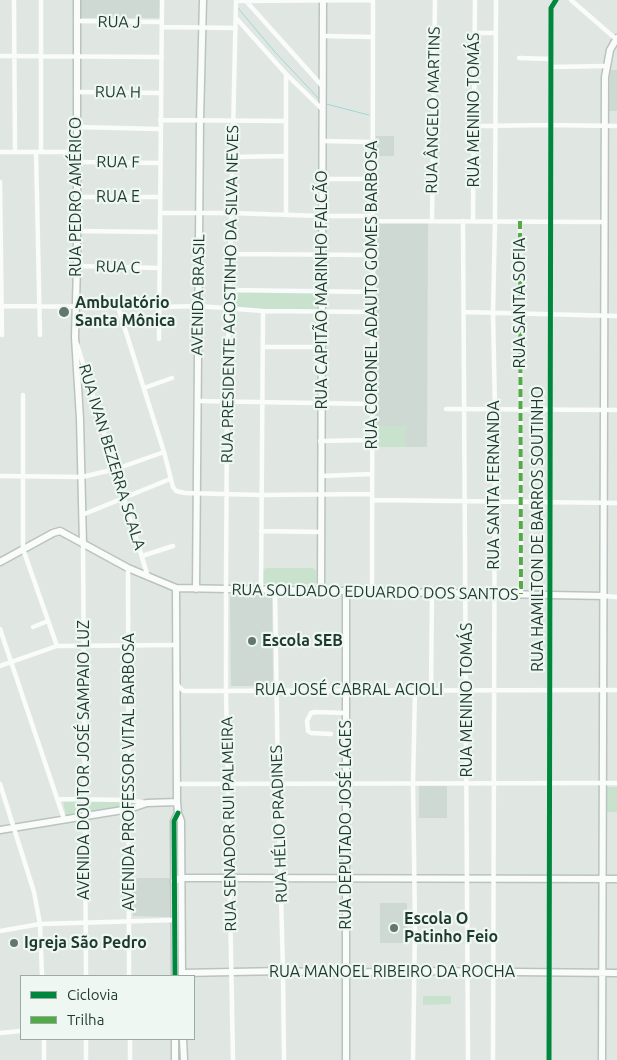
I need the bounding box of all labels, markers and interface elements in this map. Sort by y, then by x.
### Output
street label: RUA J [97,12,141,32]
street label: RUA ÂNGELO MARTINS [422,26,444,194]
street label: RUA MENINO TOMÁS [464,33,484,187]
street label: RUA H [95,82,141,102]
street label: RUA PEDRO AMÉRICO [66,117,86,277]
street label: RUA PRESIDENTE AGOSTINHO DA SILVA NEVES [217,125,243,463]
street label: RUA CORONEL ADAUTO GOMES BARBOSA [362,141,382,449]
street label: RUA F [96,152,140,172]
street label: RUA CAPITÃO MARINHO FALCÃO [312,170,332,410]
street label: RUA E [96,187,140,207]
street label: AVENIDA BRASIL [187,234,209,356]
street label: RUA SANTA SOFIA [510,238,530,368]
street label: RUA C [95,257,141,277]
place label: Ambulatório Santa Mônica [75,293,175,331]
marker: Ambulatório Santa Mônica [57,305,71,319]
street label: RUA IVAN BEZERRA SCALA [75,362,149,552]
street label: RUA HAMILTON DE BARROS SOUTINHO [528,386,548,672]
street label: RUA SANTA FERNANDA [484,400,504,570]
street label: RUA SOLDADO EDUARDO DOS SANTOS [231,580,519,604]
street label: AVENIDA DOUTOR JOSÉ SAMPAIO LUZ [74,620,94,900]
street label: RUA MENINO TOMÁS [457,623,477,777]
place label: Escola SEB [262,631,343,651]
street label: AVENIDA PROFESSOR VITAL BARBOSA [119,633,139,911]
marker: Escola SEB [246,635,258,647]
street label: RUA JOSÉ CABRAL ACIOLI [255,680,443,700]
street label: RUA SENADOR RUI PALMEIRA [218,716,240,932]
street label: RUA DEPUTADO JOSÉ LAGES [336,720,356,930]
street label: RUA HÉLIO PRADINES [267,745,291,903]
place label: Escola O Patinho Feio [404,909,498,947]
marker: Escola O Patinho Feio [388,922,400,934]
place label: Igreja São Pedro [24,933,147,953]
marker: Igreja São Pedro [8,937,20,949]
street label: RUA MANOEL RIBEIRO DA ROCHA [269,962,515,982]
legend [20,975,195,1040]
text: Ciclovia [67,986,118,1003]
text: Trilha [67,1011,104,1028]

